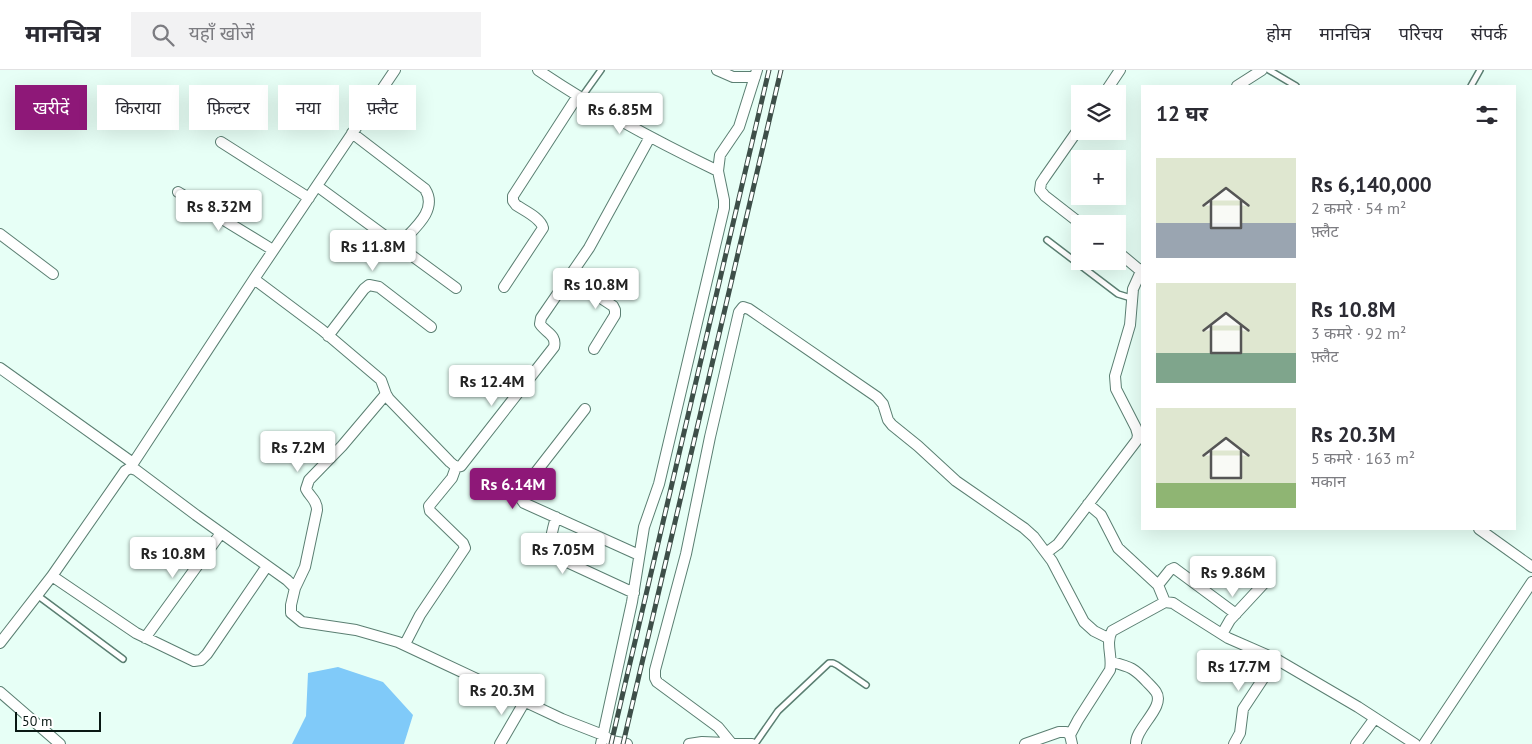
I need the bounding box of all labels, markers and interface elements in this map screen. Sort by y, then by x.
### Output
search box [131,12,481,57]
text: मानचित्र [25,18,101,49]
icon: search [149,21,177,49]
text: यहाँ खोजें [189,21,254,45]
text: होम [1266,22,1291,45]
text: मानचित्र [1319,22,1371,45]
text: परिचय [1399,22,1443,45]
text: संपर्क [1471,22,1507,45]
chip: खरीदें [15,85,87,130]
chip: किराया [97,85,179,130]
chip: फ़िल्टर [189,85,268,130]
chip: नया [278,85,339,130]
chip: फ़्लैट [349,85,416,130]
map controls [1071,85,1126,270]
button: layers [1071,85,1126,140]
pin: Rs 6.85M [568,92,672,135]
text: Rs 6.85M [588,99,652,119]
text: 12 घर [1156,100,1208,127]
icon: filters [1473,101,1501,129]
button: + [1071,150,1126,205]
text: Rs 6,140,000 [1311,171,1432,198]
icon: home [1196,178,1256,238]
pin: Rs 8.32M [167,190,271,232]
text: Rs 8.32M [187,196,251,216]
text: 2 कमरे · 54 m² [1311,198,1406,218]
button: − [1071,215,1126,270]
text: फ़्लैट [1311,221,1339,241]
pin: Rs 11.8M [321,230,425,272]
text: Rs 11.8M [341,236,405,256]
pin: Rs 10.8M [544,268,648,310]
text: Rs 10.8M [564,274,628,294]
text: Rs 10.8M [1311,296,1396,323]
icon: home [1196,303,1256,363]
text: 3 कमरे · 92 m² [1311,323,1406,343]
text: फ़्लैट [1311,346,1339,366]
pin: Rs 12.4M [440,364,544,407]
text: Rs 12.4M [460,371,524,391]
text: Rs 20.3M [1311,421,1396,448]
icon: home [1196,428,1256,488]
pin: Rs 7.2M [252,430,344,473]
text: Rs 7.2M [271,437,325,457]
text: 5 कमरे · 163 m² [1311,448,1415,468]
pin: Rs 6.14M [461,468,565,510]
text: मकान [1311,471,1346,491]
text: Rs 6.14M [481,474,545,494]
pin: Rs 7.05M [511,532,615,575]
pin: Rs 10.8M [121,536,225,579]
text: Rs 7.05M [532,539,594,559]
text: Rs 10.8M [141,543,205,563]
pin: Rs 9.86M [1181,556,1285,598]
text: Rs 9.86M [1201,562,1265,582]
pin: Rs 17.7M [1187,650,1291,692]
text: Rs 17.7M [1208,656,1270,676]
pin: Rs 20.3M [450,674,554,716]
text: Rs 20.3M [470,680,534,700]
scale bar [15,709,101,732]
text: 50 m [22,712,52,730]

